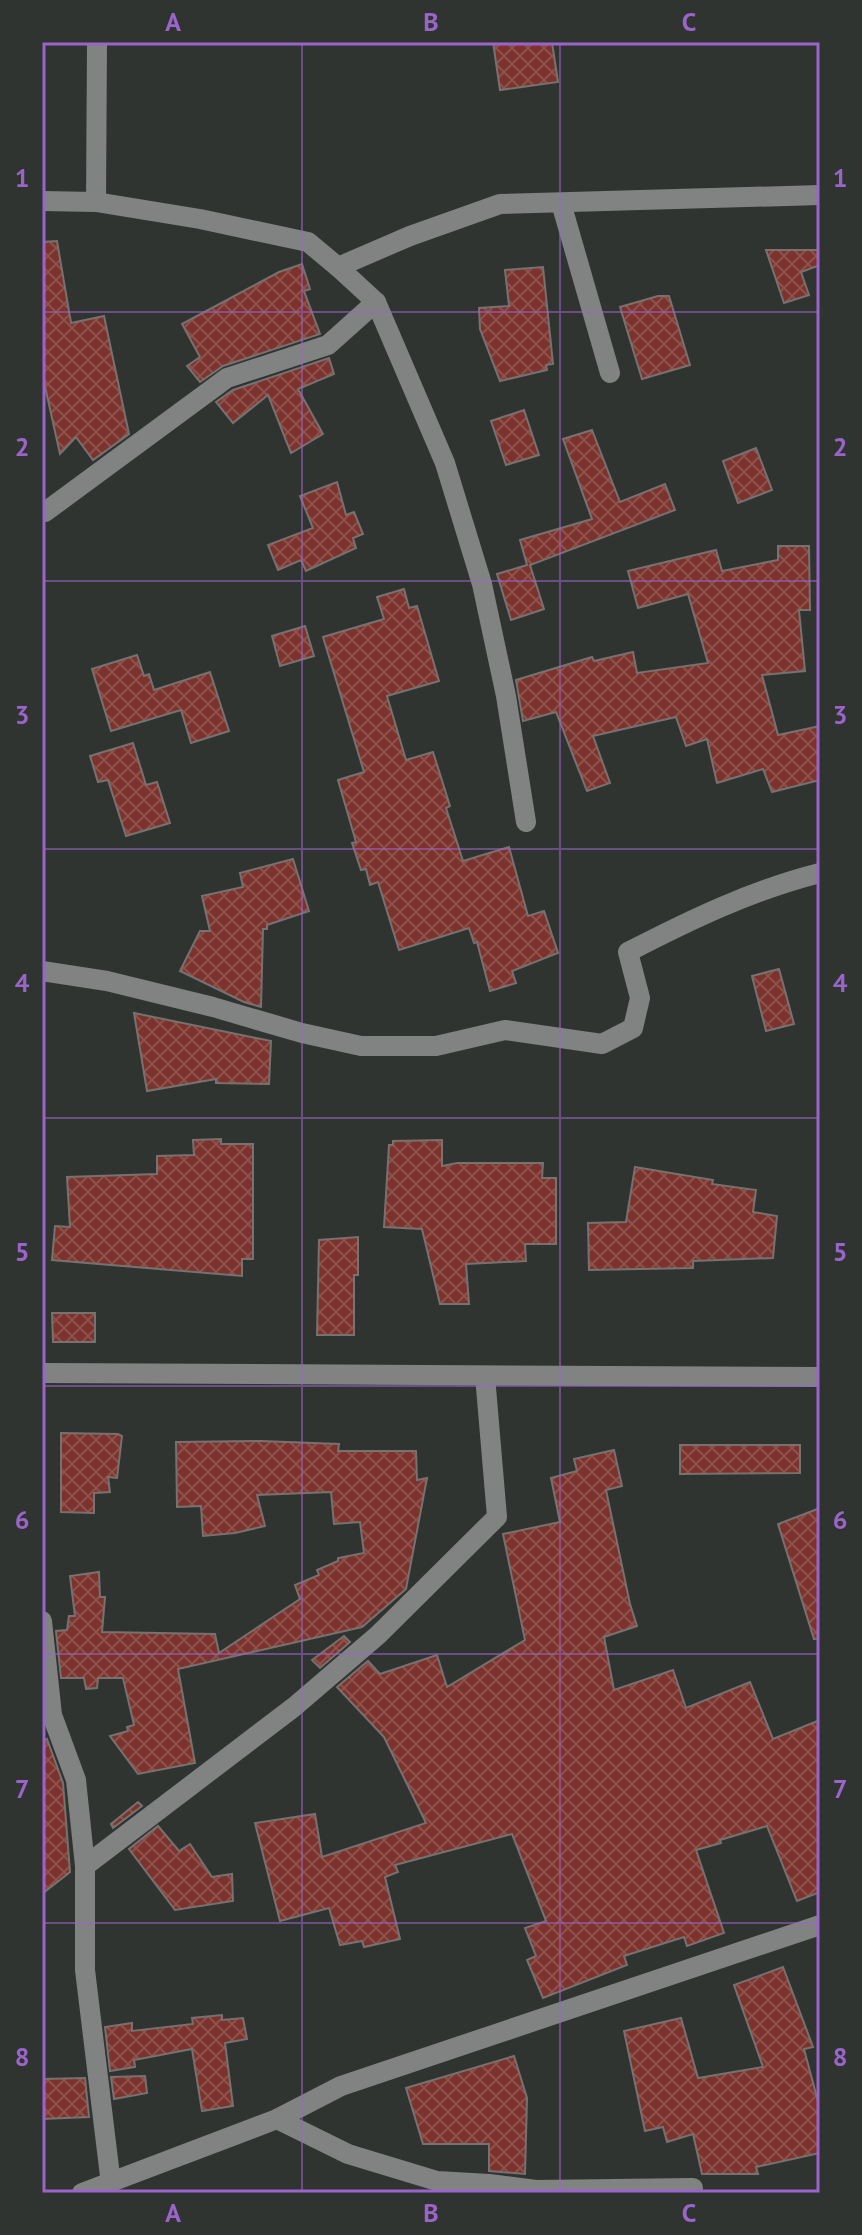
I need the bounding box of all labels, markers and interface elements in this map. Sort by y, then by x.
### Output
text: A [165,5,181,38]
text: B [423,5,439,38]
text: C [682,5,696,38]
text: 1 [15,161,29,194]
text: 1 [833,161,847,194]
text: 2 [15,430,29,463]
text: 2 [833,430,847,463]
text: 3 [15,698,29,731]
text: 3 [833,698,847,731]
text: 4 [15,966,30,999]
text: 4 [833,966,848,999]
text: 5 [15,1235,29,1268]
text: 5 [833,1235,847,1268]
text: 6 [15,1503,29,1536]
text: 6 [833,1503,847,1536]
text: 7 [15,1772,29,1805]
text: 7 [833,1772,847,1805]
text: 8 [15,2040,29,2073]
text: 8 [833,2040,847,2073]
text: A [165,2196,181,2229]
text: B [423,2196,439,2229]
text: C [682,2196,696,2229]

